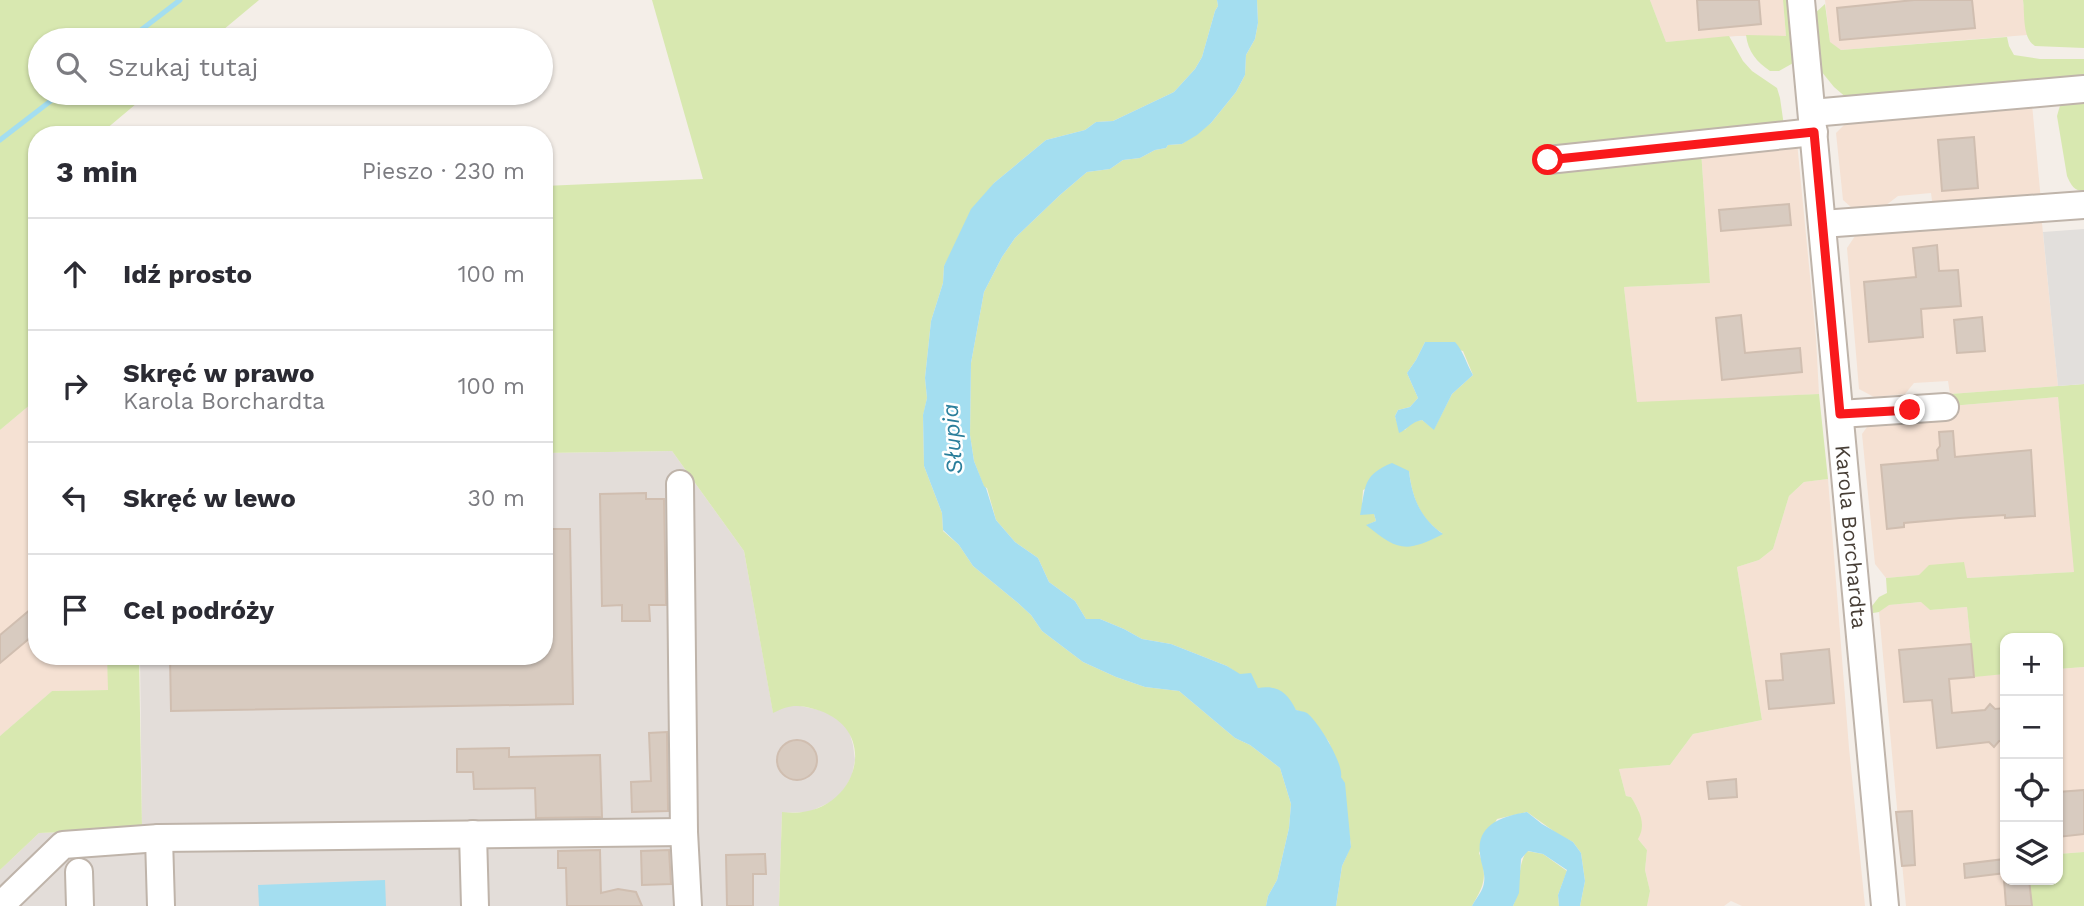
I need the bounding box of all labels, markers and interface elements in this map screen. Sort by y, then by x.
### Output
search box [28,28,553,105]
icon: search [52,48,90,86]
text: Szukaj tutaj [108,52,258,82]
route start [1532,144,1563,175]
text: 3 min [56,154,138,189]
text: Pieszo · 230 m [362,158,525,185]
icon: ahead [56,255,94,293]
text: Idź prosto [123,259,252,289]
text: 100 m [458,261,525,288]
text: Skręć w prawo [123,358,315,388]
icon: right [56,367,94,405]
text: 100 m [458,373,525,400]
text: Karola Borchardta [123,388,325,415]
route end [1894,394,1925,425]
water label: Słupia [937,403,968,475]
street label: Karola Borchardta [1830,444,1872,630]
icon: left [56,479,94,517]
text: Skręć w lewo [123,483,296,513]
text: 30 m [468,485,525,512]
icon: arrive [56,591,94,629]
text: Cel podróży [123,595,274,625]
map controls [2000,633,2063,885]
button: + [2000,633,2063,696]
button: − [2000,696,2063,759]
button: locate [2000,759,2063,822]
button: layers [2000,822,2063,885]

